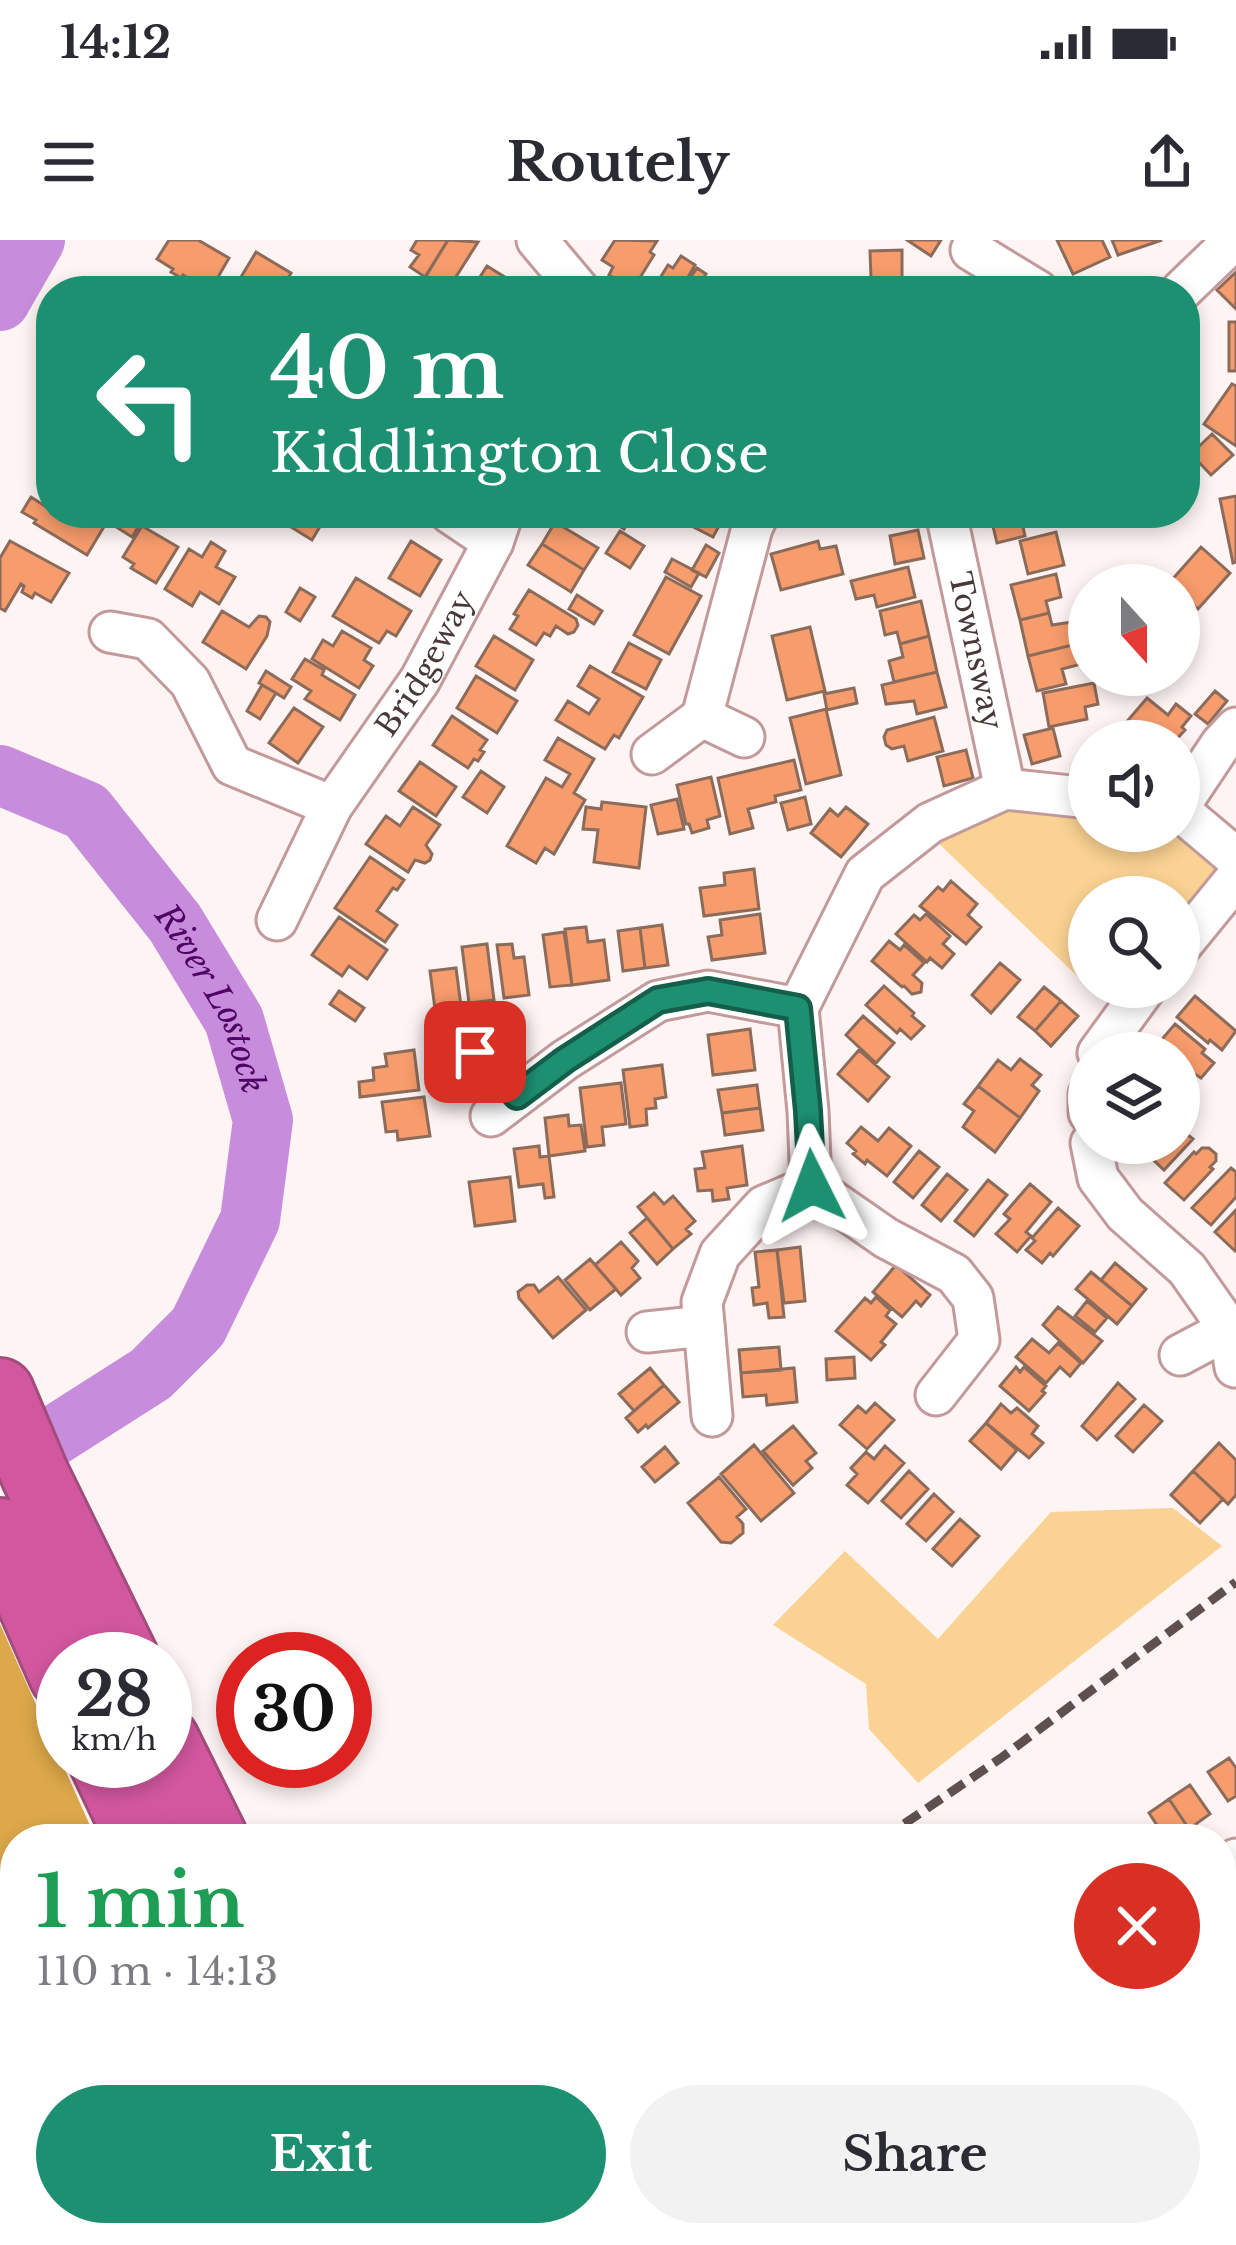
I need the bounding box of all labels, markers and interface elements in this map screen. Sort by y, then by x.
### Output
text: 14:12 [60,14,171,70]
icon: menu [36,129,102,195]
text: Routely [507,129,729,196]
icon: share [1134,129,1200,195]
text: 40 m [270,317,504,421]
icon: left [72,324,228,480]
text: Kiddlington Close [270,420,769,487]
north arrow [1068,564,1200,696]
map controls [1068,564,1200,1164]
street label: Townsway [941,569,1011,733]
street label: Bridgeway [367,584,482,743]
button: sound [1068,720,1200,852]
button: search [1068,876,1200,1008]
water label: River Lostock [146,895,274,1098]
pin [424,1001,526,1103]
icon: arrive [442,1019,508,1085]
button: layers [1068,1032,1200,1164]
position arrow [749,1123,875,1249]
speed limit sign: 30 [216,1632,372,1788]
text: 28 [75,1658,153,1732]
text: km/h [71,1721,157,1758]
text: 1 min [36,1857,245,1946]
button: close [1074,1863,1200,1989]
text: 110 m · 14:13 [36,1947,278,1996]
button: Exit [36,2085,606,2223]
button: Share [630,2085,1200,2223]

